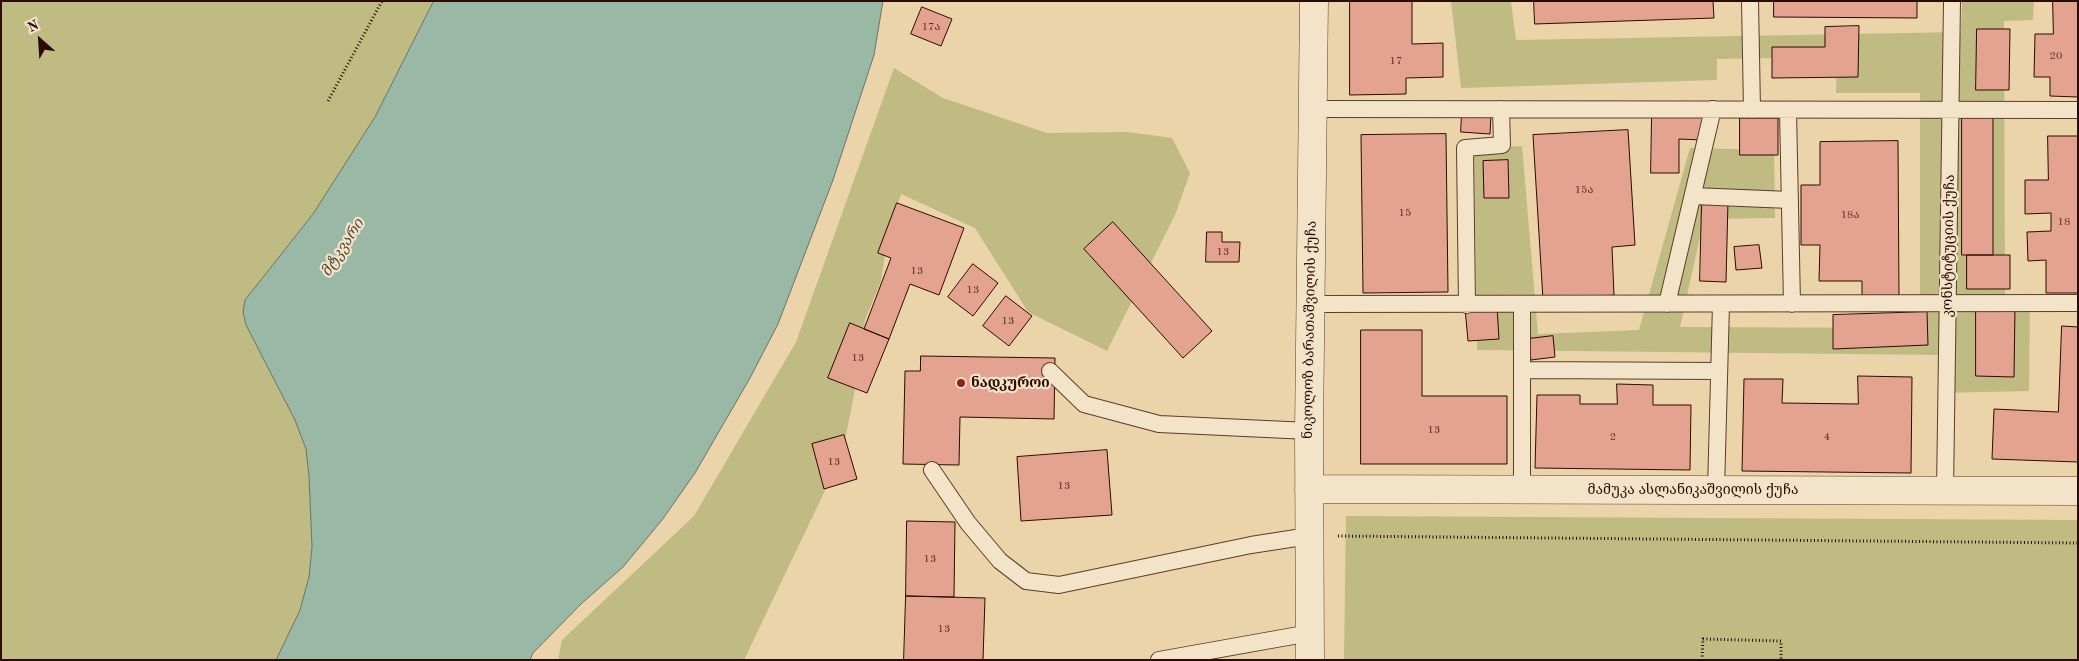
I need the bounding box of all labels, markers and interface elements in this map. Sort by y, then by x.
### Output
north arrow [15,15,65,65]
text: N [26,18,41,35]
house number: 17ა [922,20,940,34]
house number: 20 [2050,49,2062,63]
house number: 17 [1390,54,1402,68]
street label: კონსტიტუციის ქუჩა [1939,174,1959,318]
house number: 15ა [1575,183,1593,197]
house number: 15 [1399,206,1411,220]
house number: 18ა [1841,208,1859,222]
house number: 18 [2058,215,2070,229]
water label: მტკვარი [318,216,368,280]
street label: ნიკოლოზ ბარათაშვილის ქუჩა [1300,221,1320,439]
house number: 13 [1217,245,1229,259]
house number: 13 [911,264,923,278]
house number: 13 [967,283,979,297]
house number: 13 [1002,314,1014,328]
house number: 13 [852,351,864,365]
place label: ნადკუროი [971,375,1050,391]
marker: ნადკუროი [955,377,967,389]
house number: 13 [1428,423,1440,437]
house number: 2 [1610,430,1616,444]
house number: 4 [1824,430,1830,444]
house number: 13 [828,455,840,469]
house number: 13 [1058,479,1070,493]
street label: მამუკა ასლანიკაშვილის ქუჩა [1588,482,1798,498]
house number: 13 [924,552,936,566]
house number: 13 [938,622,950,636]

